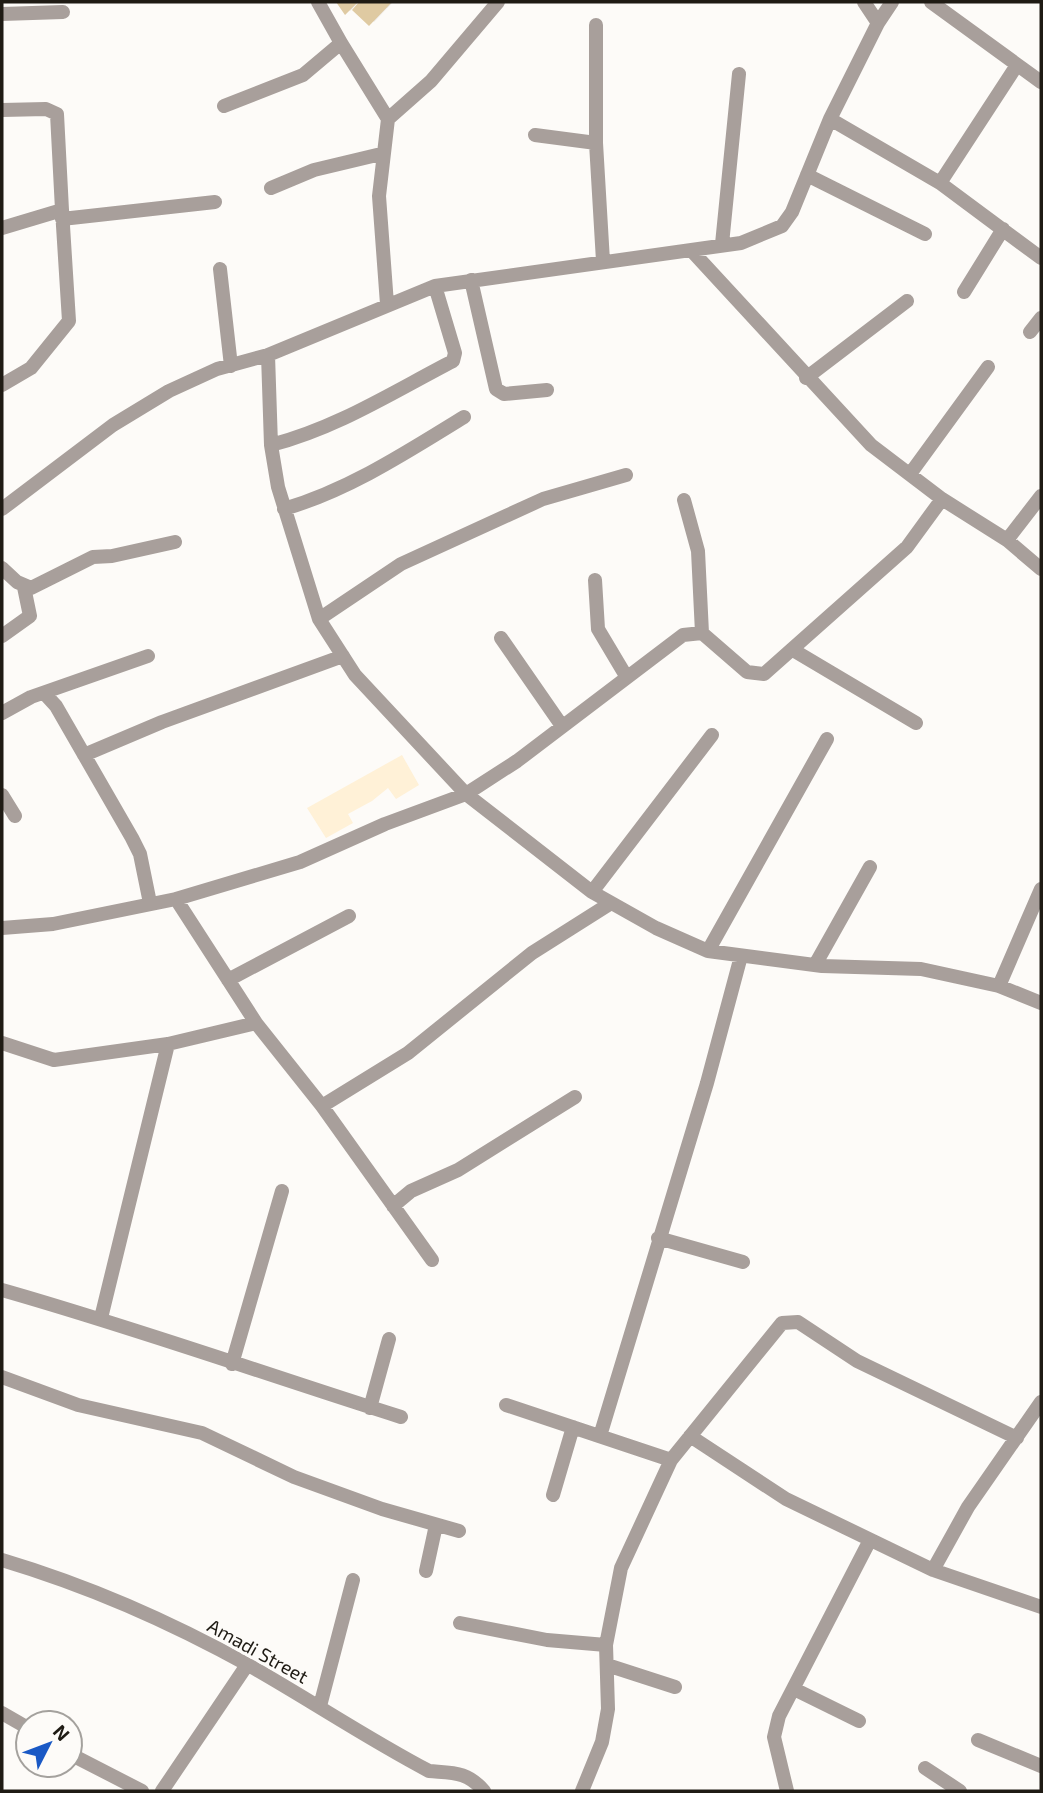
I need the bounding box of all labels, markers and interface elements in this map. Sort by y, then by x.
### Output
street label: Amadi Street [204,1613,313,1688]
north arrow [14,1709,84,1779]
text: N [49,1719,75,1745]

